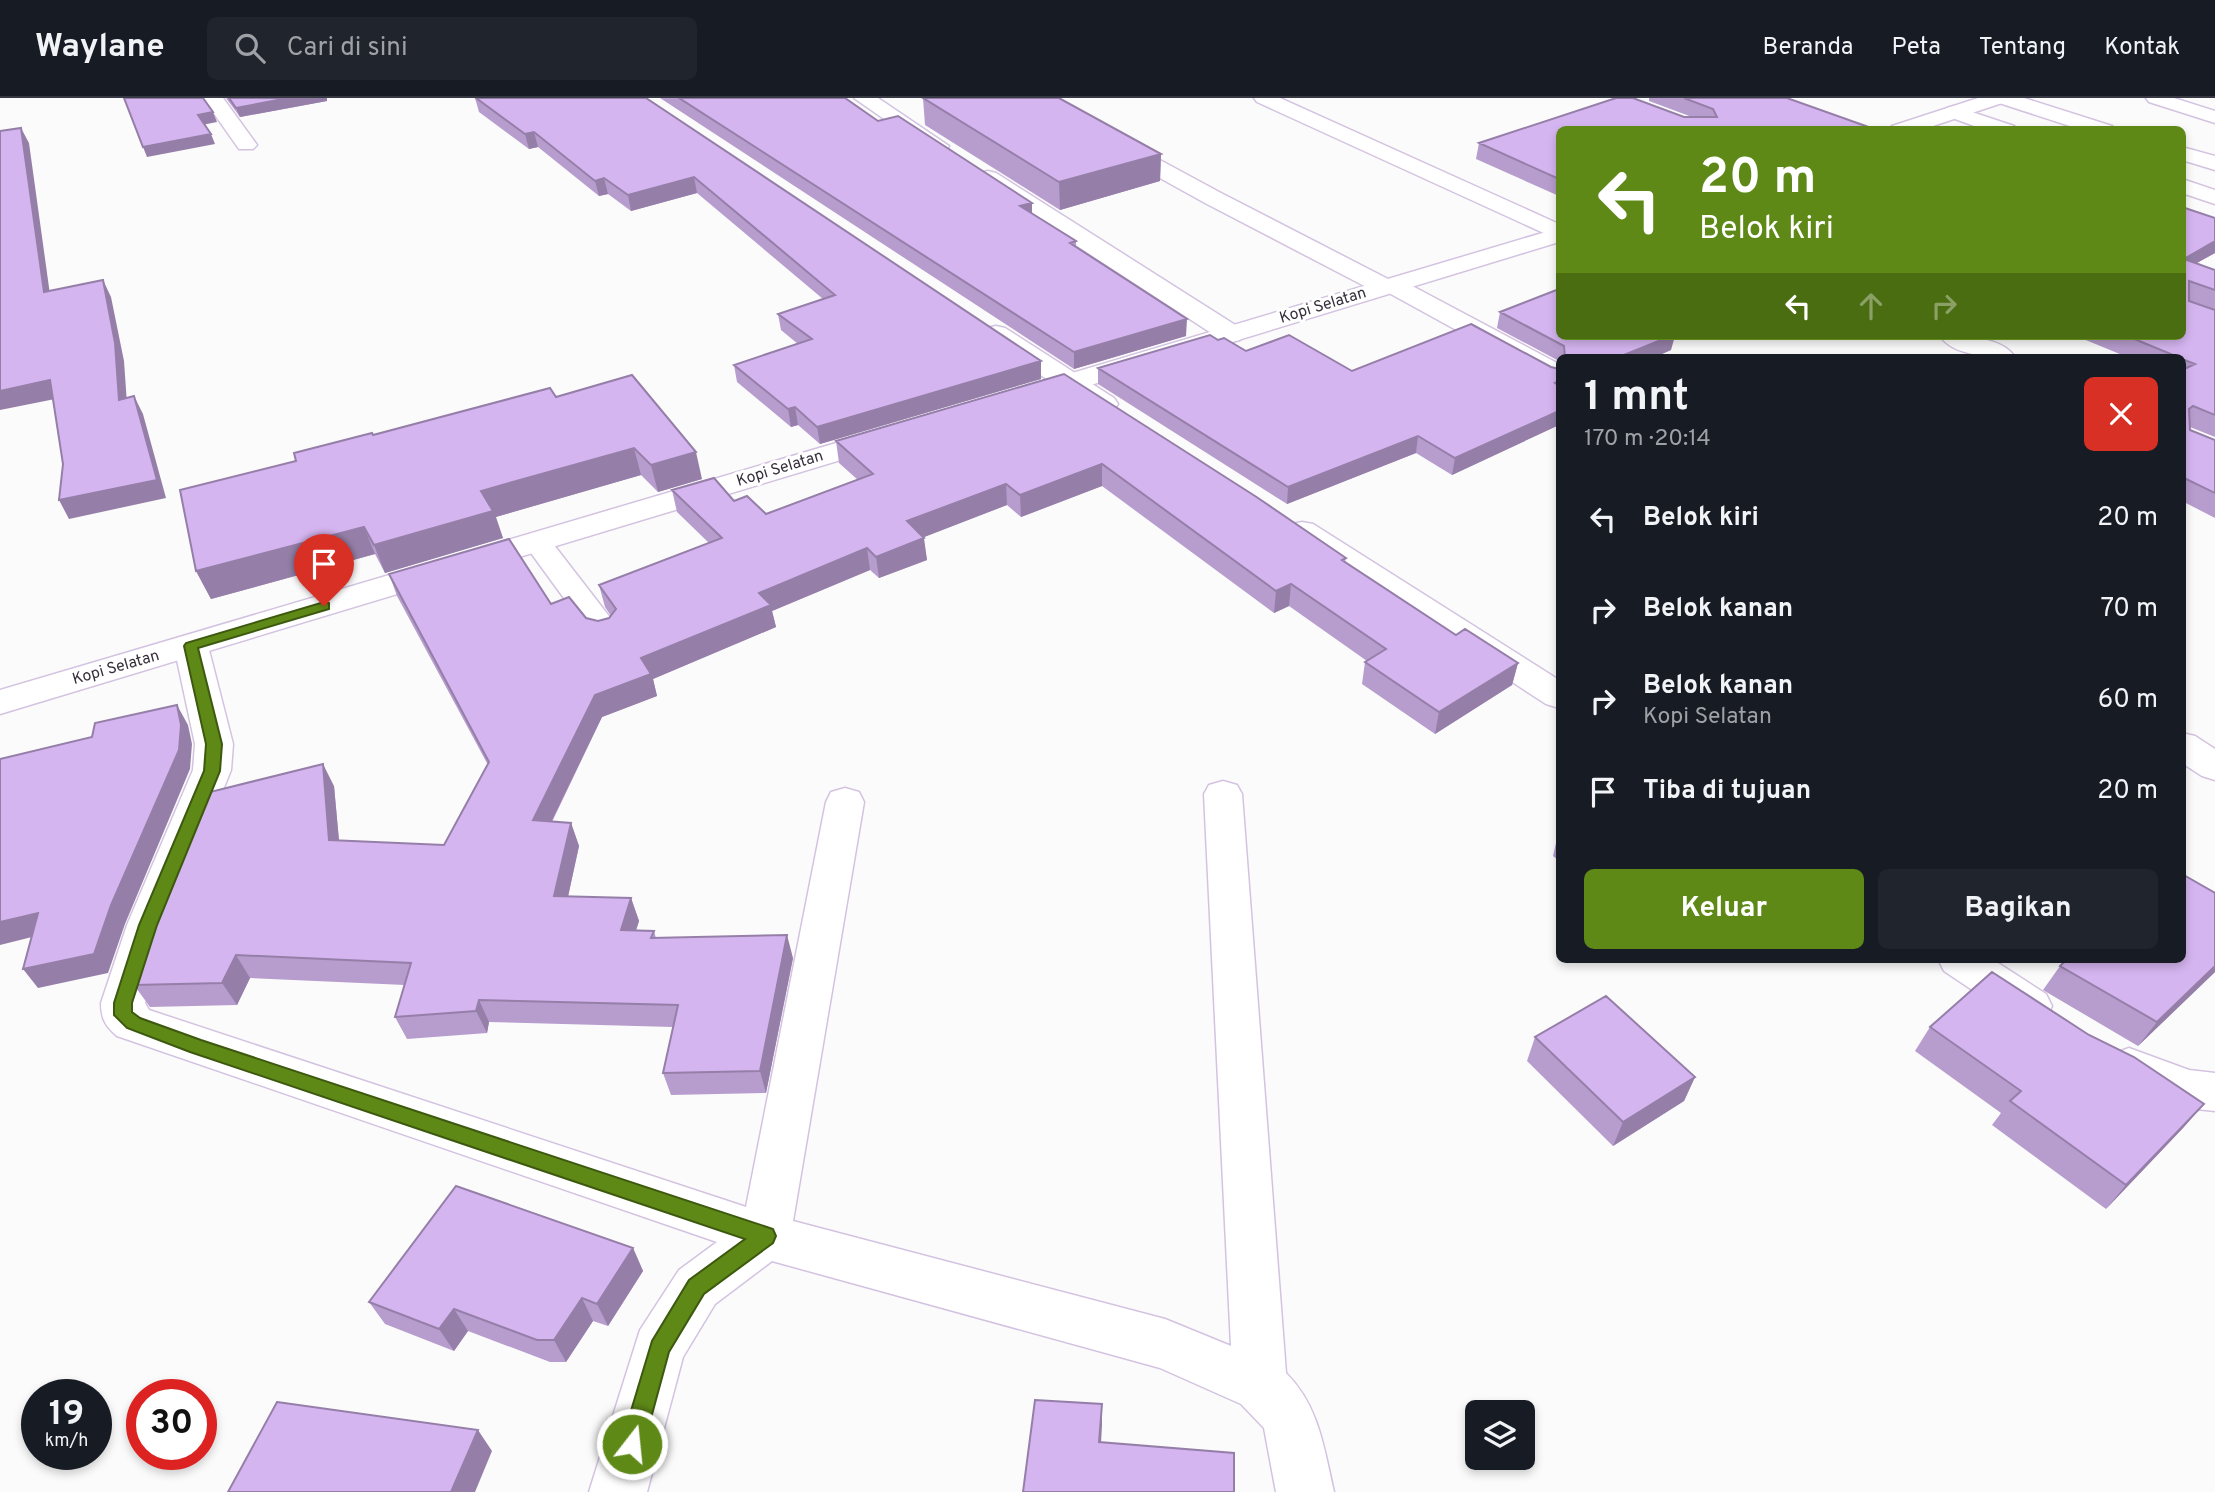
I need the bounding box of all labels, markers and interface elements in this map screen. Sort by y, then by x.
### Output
search box [207,17,697,80]
text: Waylane [35,27,165,69]
icon: search [231,29,269,67]
text: Cari di sini [287,32,408,65]
text: Beranda [1763,33,1854,63]
text: Peta [1892,33,1941,63]
text: Tentang [1979,33,2066,63]
text: Kontak [2104,33,2180,63]
text: 20 m [1699,149,1816,211]
icon: left [1584,154,1675,245]
text: Belok kiri [1699,210,1834,250]
street label: Kopi Selatan [1277,283,1369,329]
icon: left [1779,287,1817,325]
icon: ahead [1852,287,1890,325]
icon: right [1925,287,1963,325]
text: 1 mnt [1584,372,1689,425]
button: close [2084,377,2158,451]
text: 170 m · 20:14 [1584,425,1711,454]
street label: Kopi Selatan [734,446,826,492]
icon: left [1584,500,1622,538]
text: Belok kiri [1643,502,1759,535]
text: 20 m [2097,502,2158,535]
pin [294,534,354,606]
icon: arrive [305,545,343,583]
icon: right [1584,591,1622,629]
text: Belok kanan [1643,593,1793,626]
text: 70 m [2100,593,2158,626]
street label: Kopi Selatan [70,646,162,690]
text: Belok kanan [1643,670,1793,703]
icon: right [1584,682,1622,720]
text: 60 m [2098,684,2158,717]
text: Kopi Selatan [1643,703,1772,732]
icon: arrive [1584,773,1622,811]
text: Tiba di tujuan [1643,775,1811,808]
text: 20 m [2097,775,2158,808]
button: Keluar [1584,869,1864,949]
button: Bagikan [1878,869,2158,949]
speed limit sign: 30 [126,1379,217,1470]
text: 19 [49,1393,84,1437]
map controls [1465,1400,1535,1470]
button: layers [1465,1400,1535,1470]
position arrow [595,1407,669,1481]
text: km/h [45,1430,88,1453]

